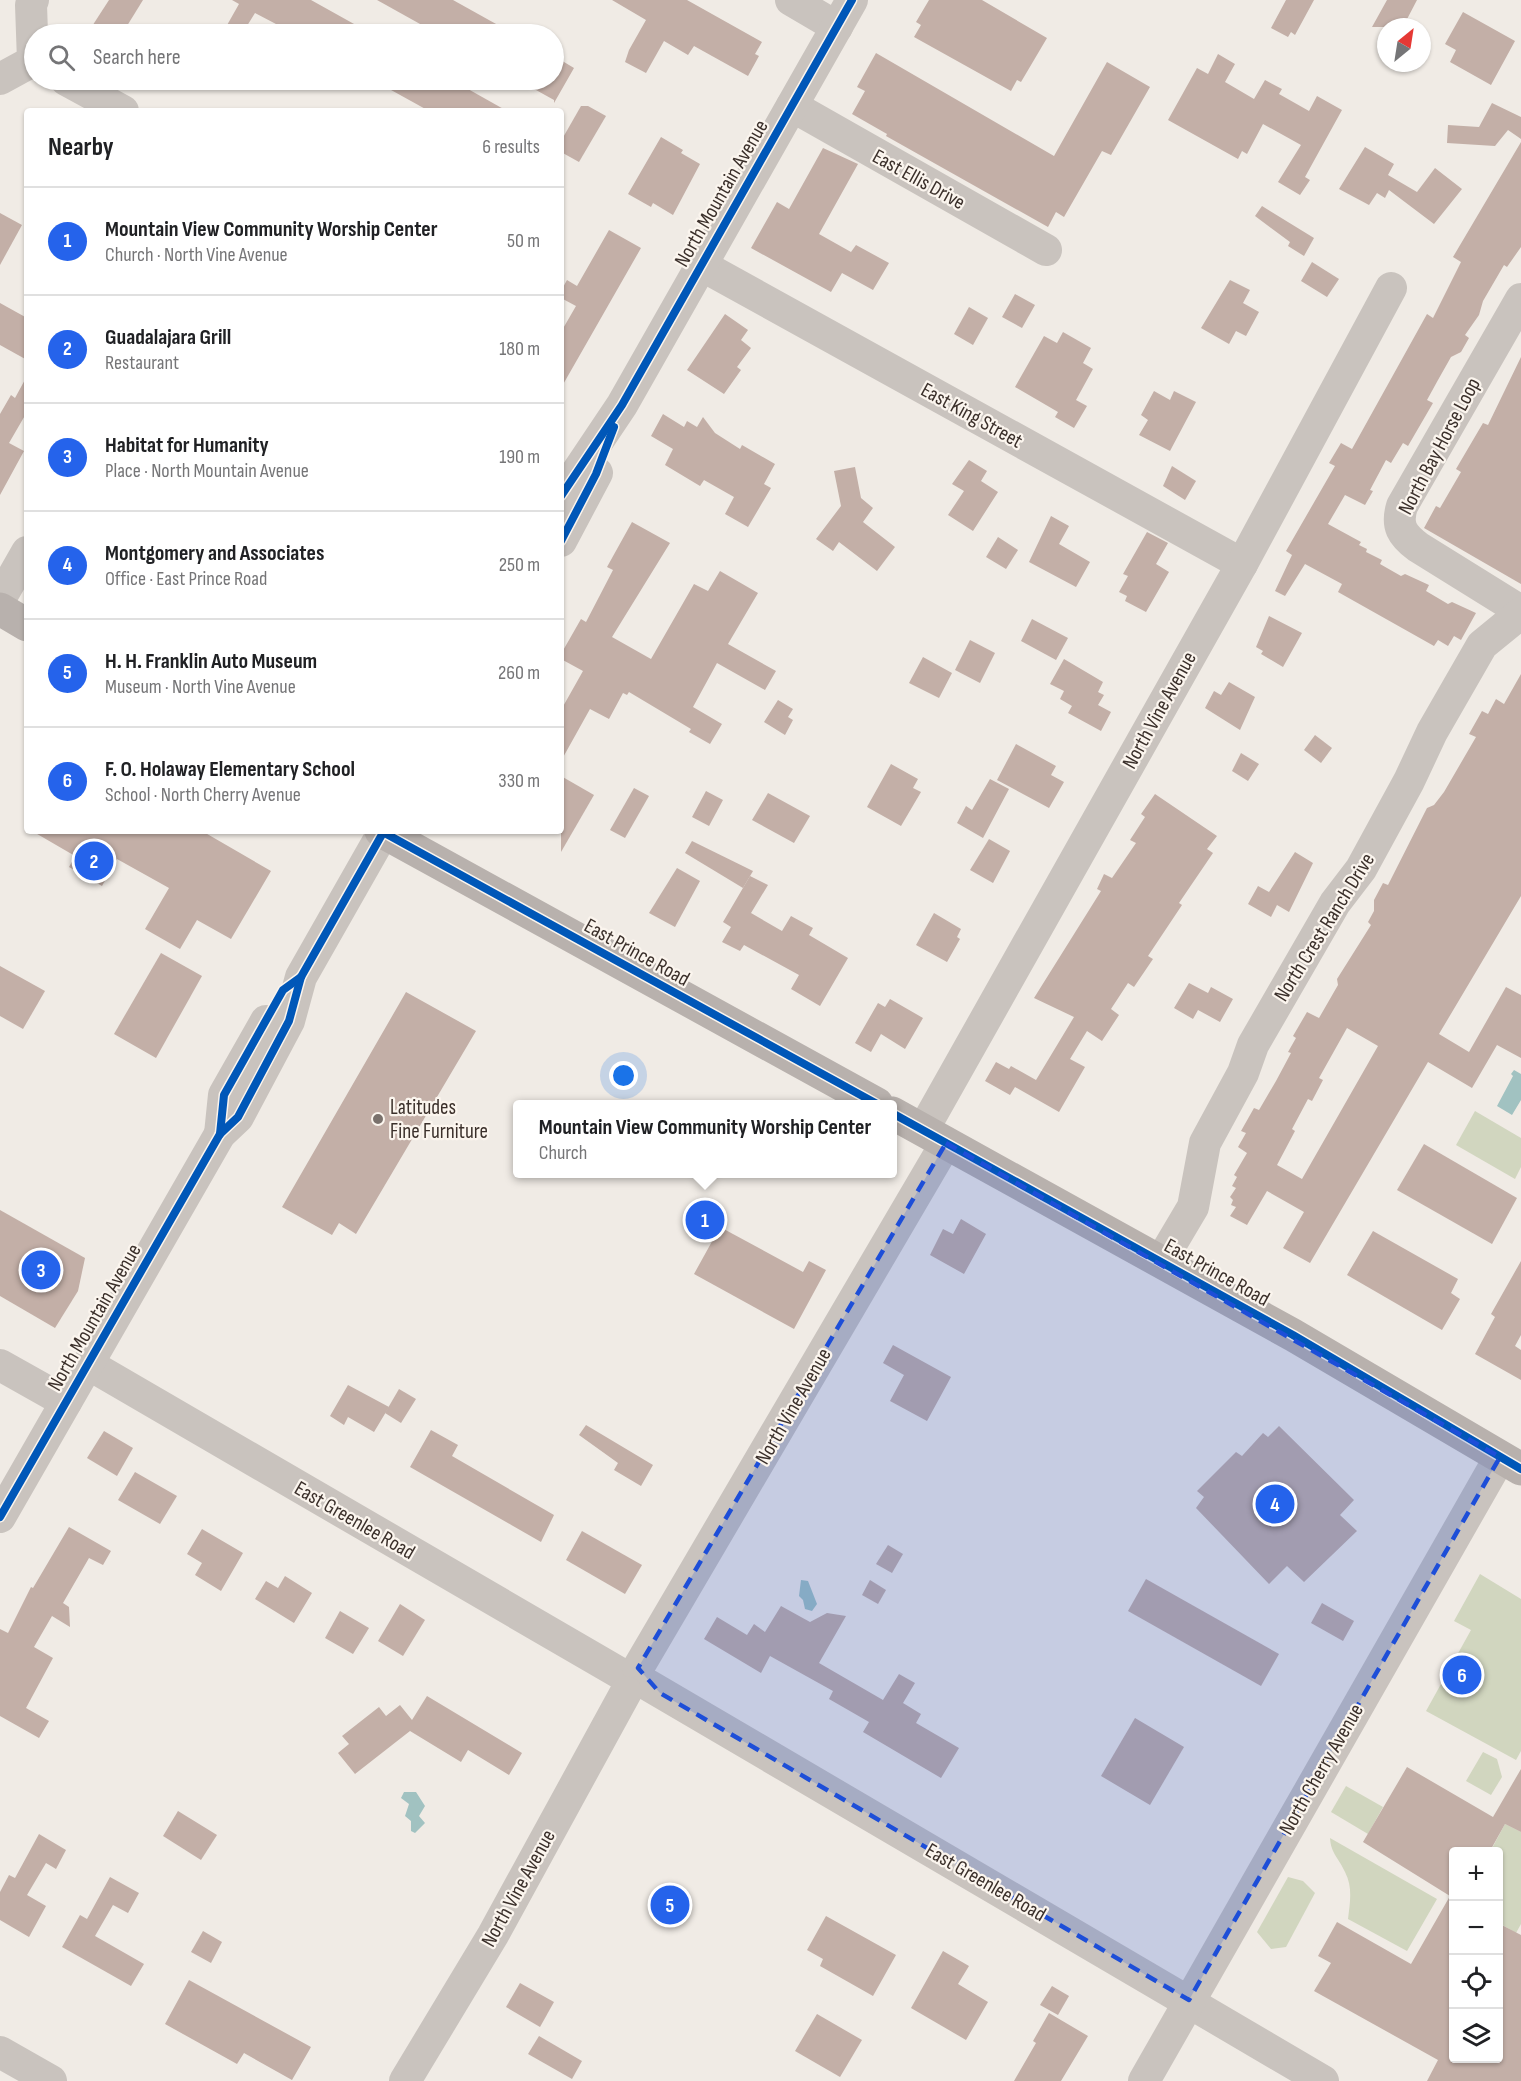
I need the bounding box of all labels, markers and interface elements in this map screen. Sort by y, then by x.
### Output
north arrow [1377,18,1431,72]
search box [24,24,564,90]
icon: search [45,41,78,74]
text: Search here [93,44,180,71]
street label: North Mountain Avenue [669,115,774,271]
text: Nearby [48,132,114,163]
text: 6 results [482,135,540,159]
street label: East Ellis Drive [868,144,969,215]
text: Mountain View Community Worship Center [105,216,438,243]
text: 1 [64,229,71,253]
text: 50 m [507,229,540,253]
text: Church · North Vine Avenue [105,243,288,267]
text: Guadalajara Grill [105,324,231,351]
text: 2 [63,337,72,361]
text: 180 m [499,337,540,361]
text: Restaurant [105,351,179,375]
street label: North Bay Horse Loop [1393,374,1486,519]
street label: East King Street [917,377,1027,454]
text: Habitat for Humanity [105,432,269,459]
text: 3 [63,445,72,469]
text: 190 m [499,445,540,469]
text: Place · North Mountain Avenue [105,459,309,483]
text: Montgomery and Associates [105,540,324,567]
text: 4 [63,553,72,577]
text: 250 m [499,553,540,577]
text: Office · East Prince Road [105,567,267,591]
street label: North Vine Avenue [1117,647,1202,773]
text: H. H. Franklin Auto Museum [105,648,317,675]
text: 5 [63,661,72,685]
text: 260 m [498,661,540,685]
text: Museum · North Vine Avenue [105,675,296,699]
text: F. O. Holaway Elementary School [105,756,355,783]
text: 6 [63,769,72,793]
text: 330 m [498,769,540,793]
text: School · North Cherry Avenue [105,783,301,807]
pin: 2 [74,838,113,884]
street label: North Crest Ranch Drive [1269,849,1380,1006]
street label: East Prince Road [580,913,694,992]
your location [609,1061,638,1090]
place label: Latitudes Fine Furniture [390,1095,488,1144]
popup [513,1100,897,1178]
marker: Latitudes Fine Furniture [371,1112,385,1126]
text: Mountain View Community Worship Center [539,1114,871,1141]
text: Church [539,1141,587,1165]
pin: 1 [686,1198,724,1242]
street label: East Prince Road [1160,1233,1274,1312]
street label: North Mountain Avenue [42,1239,147,1395]
pin: 3 [22,1248,60,1292]
street label: North Vine Avenue [750,1344,837,1469]
street label: East Greenlee Road [290,1476,419,1565]
pin: 4 [1256,1482,1294,1526]
pin: 6 [1442,1652,1482,1698]
street label: North Cherry Avenue [1274,1699,1369,1839]
street label: North Vine Avenue [476,1825,561,1951]
street label: East Greenlee Road [921,1838,1050,1927]
map controls [1449,1847,1503,2063]
button: + [1449,1847,1503,1901]
pin: 5 [650,1882,690,1928]
button: − [1449,1901,1503,1955]
button: locate [1449,1955,1503,2009]
button: layers [1449,2009,1503,2063]

